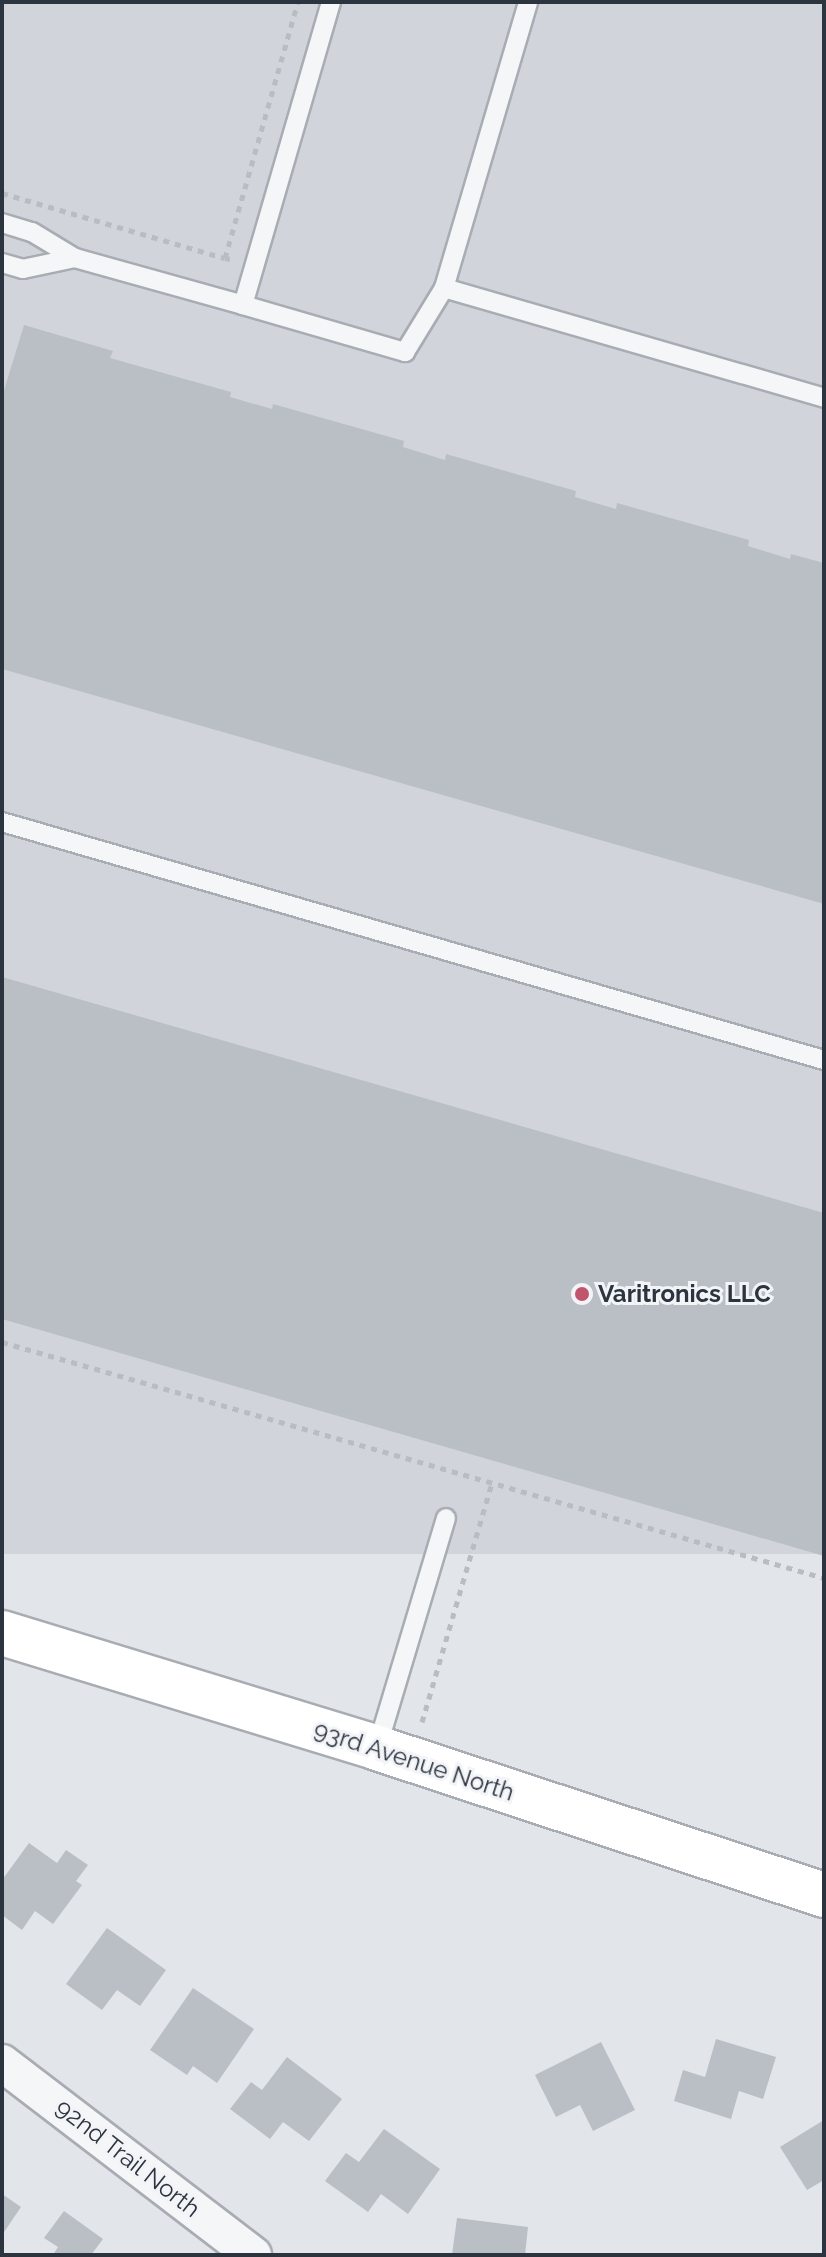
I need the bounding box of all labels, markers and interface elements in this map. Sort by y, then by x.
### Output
place label: Varitronics LLC [598,1280,771,1308]
marker: Varitronics LLC [573,1285,591,1303]
street label: 93rd Avenue North [310,1715,518,1807]
street label: 92nd Trail North [50,2092,206,2224]

